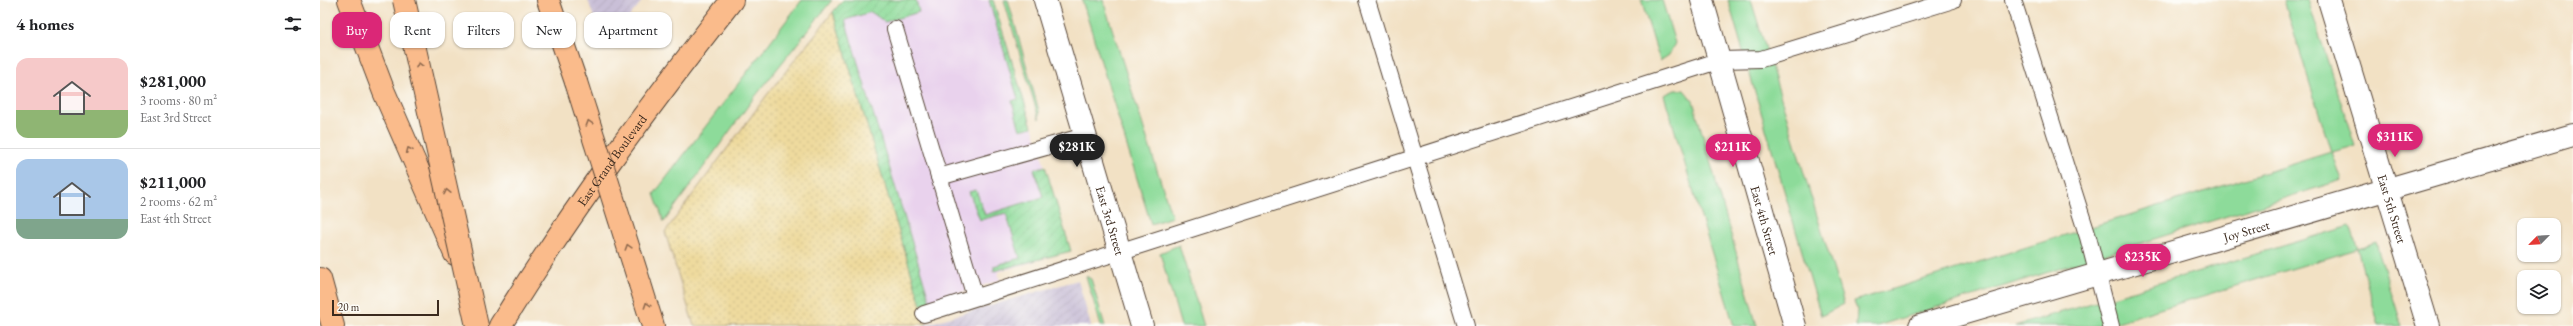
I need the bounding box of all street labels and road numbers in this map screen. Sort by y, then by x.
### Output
street label: East Grand Boulevard [573,111,651,209]
street label: East 5th Street [2373,172,2410,245]
street label: East 3rd Street [1092,184,1128,257]
street label: East 4th Street [1746,184,1782,257]
street label: Joy Street [2220,216,2272,246]

